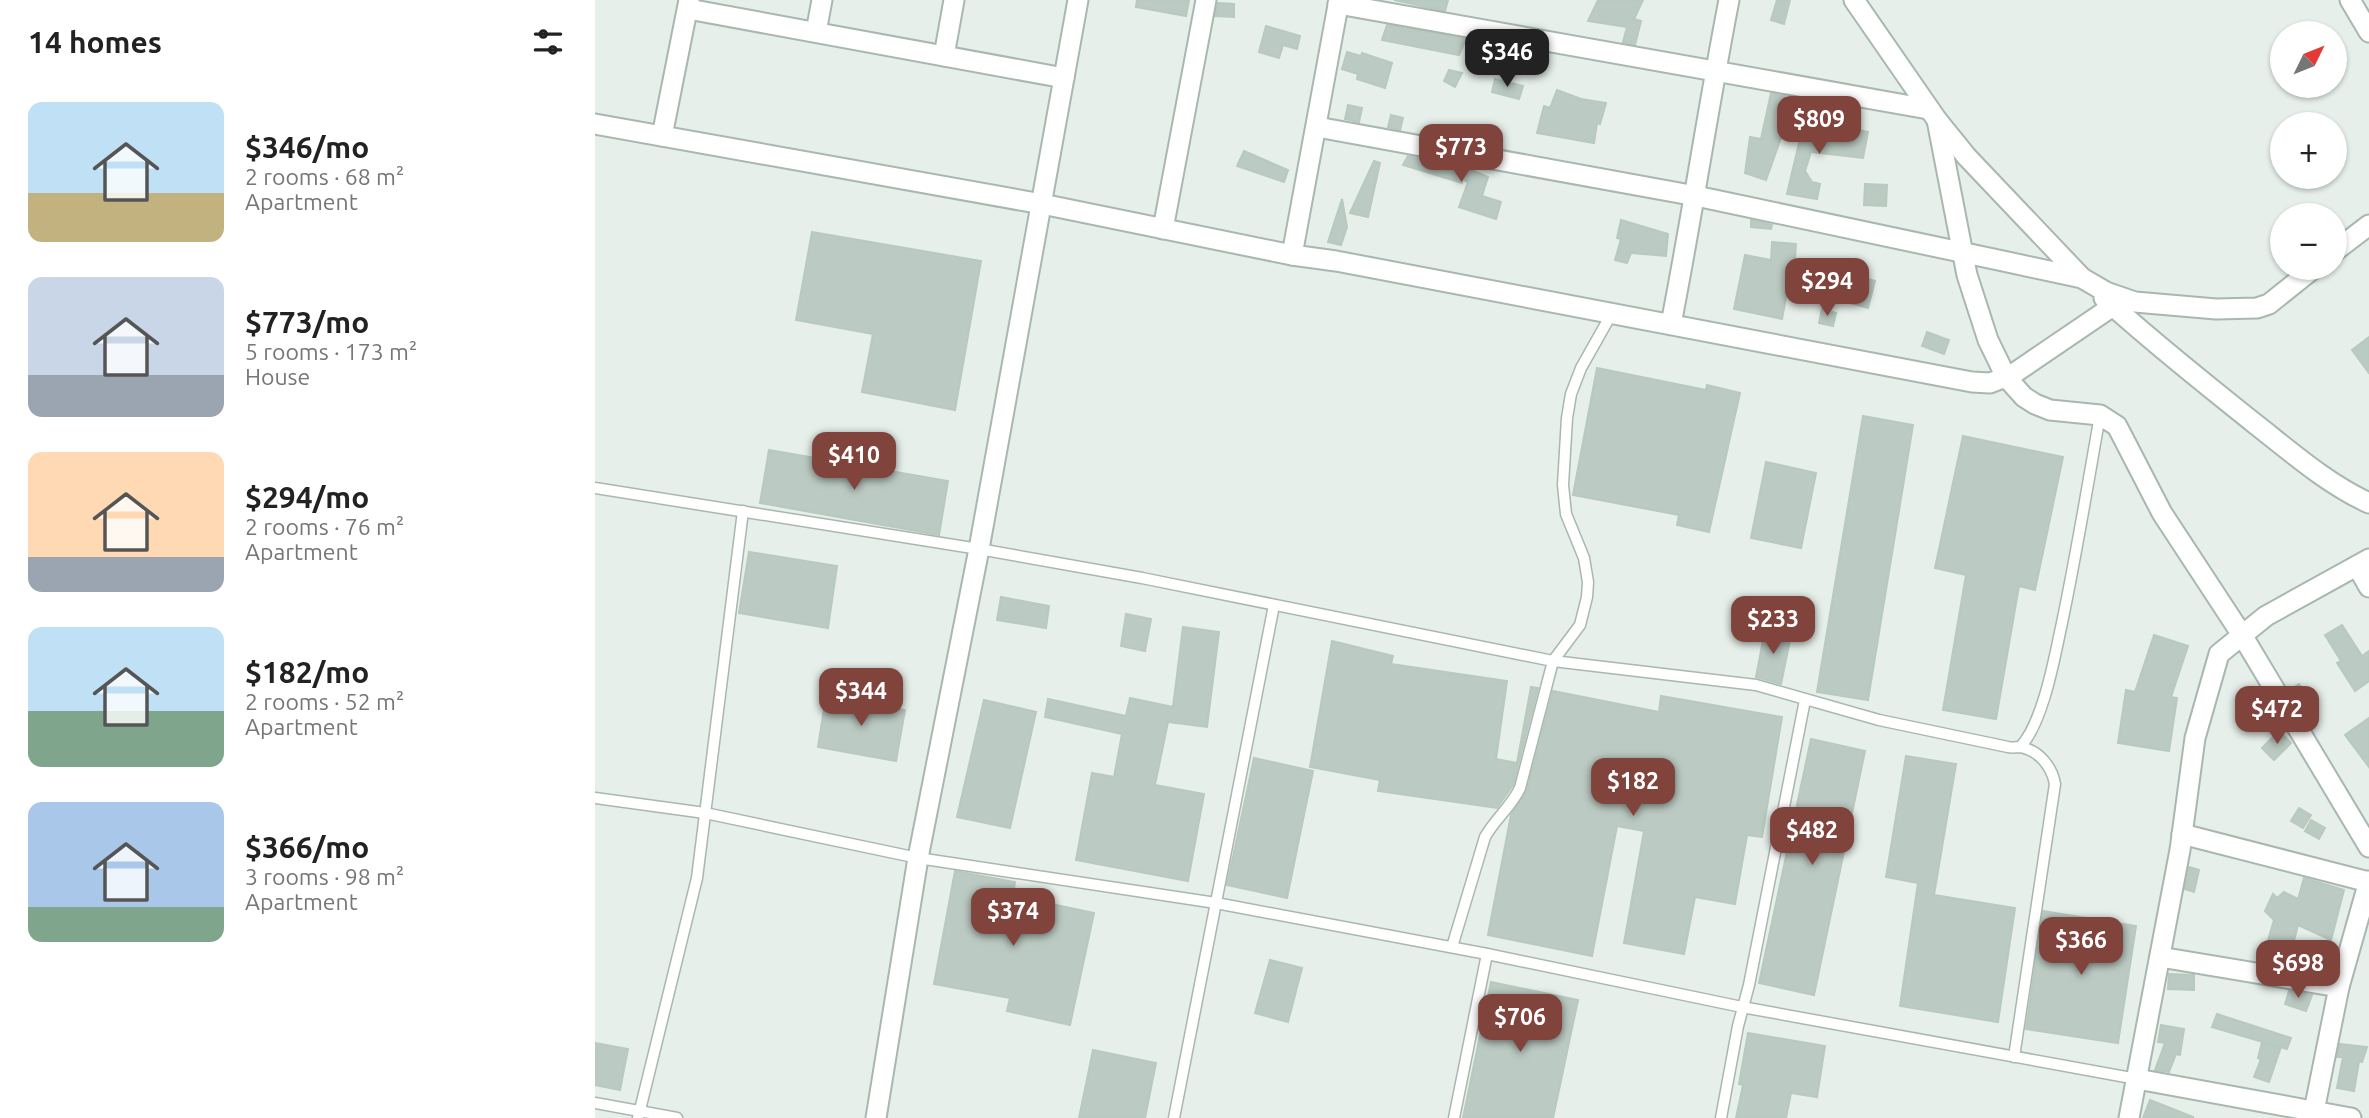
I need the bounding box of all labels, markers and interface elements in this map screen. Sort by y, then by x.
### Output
north arrow [2270,21,2347,98]
map controls [2270,21,2347,280]
icon: filters [529,23,567,61]
text: 14 homes [28,25,162,59]
pin: $346 [1466,29,1548,89]
text: $346 [1481,39,1533,64]
pin: $809 [1778,96,1860,156]
text: $809 [1793,106,1845,131]
button: + [2270,112,2347,189]
pin: $773 [1420,124,1502,184]
icon: home [84,130,168,214]
text: $346/mo [245,130,369,164]
text: $773 [1435,134,1487,159]
text: 2 rooms · 68 m² [245,164,404,189]
text: Apartment [245,189,358,214]
button: − [2270,203,2347,280]
pin: $294 [1786,258,1868,318]
text: $294 [1801,268,1853,293]
icon: home [84,305,168,389]
text: $773/mo [245,305,369,339]
text: 5 rooms · 173 m² [245,339,417,364]
text: House [245,364,310,389]
pin: $410 [813,433,895,492]
text: $410 [828,442,880,467]
icon: home [84,480,168,564]
text: $294/mo [245,480,369,514]
text: 2 rooms · 76 m² [245,514,404,539]
text: Apartment [245,539,358,564]
pin: $233 [1732,596,1814,656]
text: $233 [1747,606,1799,631]
icon: home [84,655,168,739]
text: $182/mo [245,655,369,689]
pin: $344 [820,668,902,728]
text: $344 [835,678,887,703]
pin: $472 [2236,686,2318,746]
text: 2 rooms · 52 m² [245,689,404,714]
text: $472 [2251,696,2303,721]
text: Apartment [245,714,358,739]
pin: $182 [1592,758,1674,818]
text: $182 [1607,768,1659,793]
pin: $482 [1771,808,1853,867]
text: $482 [1786,817,1838,842]
icon: home [84,830,168,914]
text: $366/mo [245,830,369,864]
text: 3 rooms · 98 m² [245,864,404,889]
pin: $374 [972,888,1054,948]
text: Apartment [245,889,358,914]
text: $374 [987,898,1039,923]
pin: $366 [2040,918,2122,977]
text: $366 [2055,927,2107,952]
pin: $698 [2257,940,2339,1000]
text: $698 [2272,950,2324,975]
pin: $706 [1479,995,1561,1054]
text: $706 [1494,1004,1546,1029]

